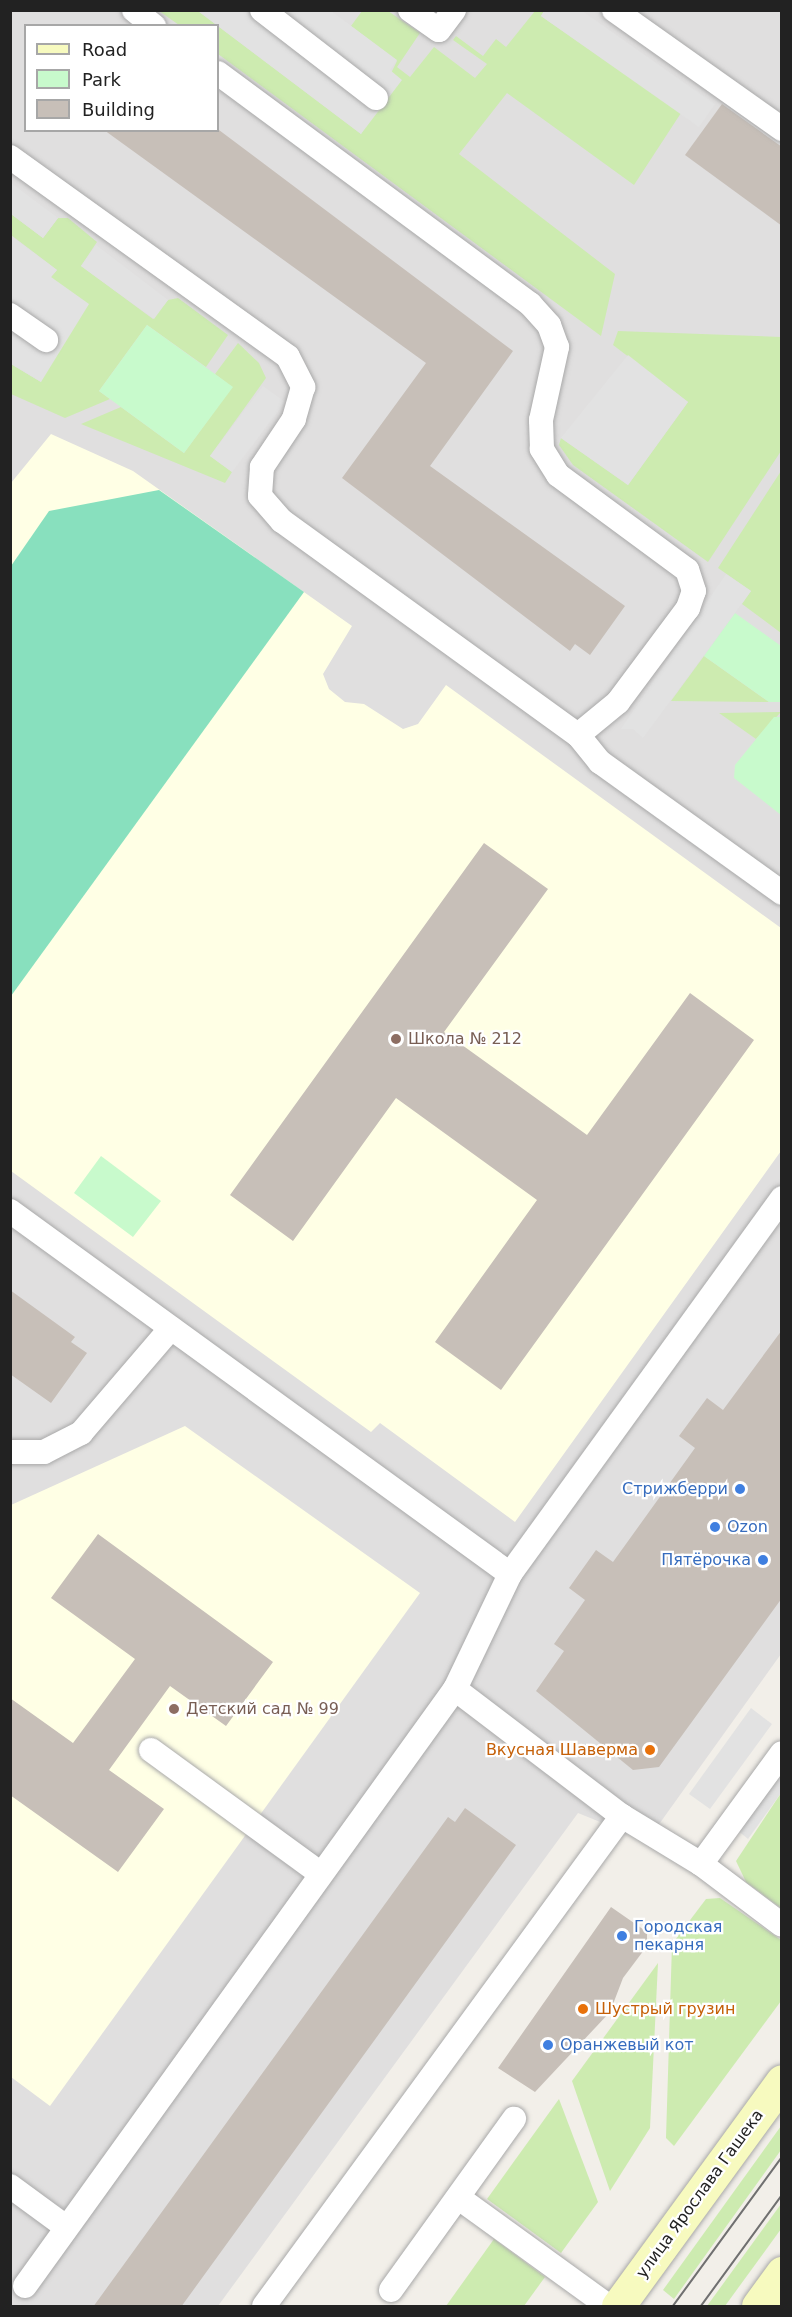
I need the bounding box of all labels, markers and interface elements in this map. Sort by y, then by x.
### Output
legend [24,24,219,132]
text: Road [82,39,127,60]
text: Park [82,69,121,90]
text: Building [82,99,155,120]
place label: Школа № 212 [408,1029,522,1049]
marker: Школа № 212 [389,1032,403,1046]
place label: Стрижберри [622,1479,728,1499]
marker: Стрижберри [733,1482,747,1496]
place label: Ozon [727,1517,768,1537]
marker: Ozon [708,1520,722,1534]
place label: Пятёрочка [661,1550,751,1570]
marker: Пятёрочка [756,1553,770,1567]
place label: Детский сад № 99 [186,1699,339,1719]
marker: Детский сад № 99 [167,1702,181,1716]
place label: Вкусная Шаверма [486,1740,638,1760]
marker: Вкусная Шаверма [643,1743,657,1757]
place label: Городская пекарня [634,1917,722,1955]
marker: Городская пекарня [615,1929,629,1943]
place label: Шустрый грузин [595,1999,735,2019]
marker: Шустрый грузин [576,2002,590,2016]
place label: Оранжевый кот [560,2035,694,2055]
marker: Оранжевый кот [541,2038,555,2052]
street label: улица Ярослава Гашека [632,2106,768,2282]

